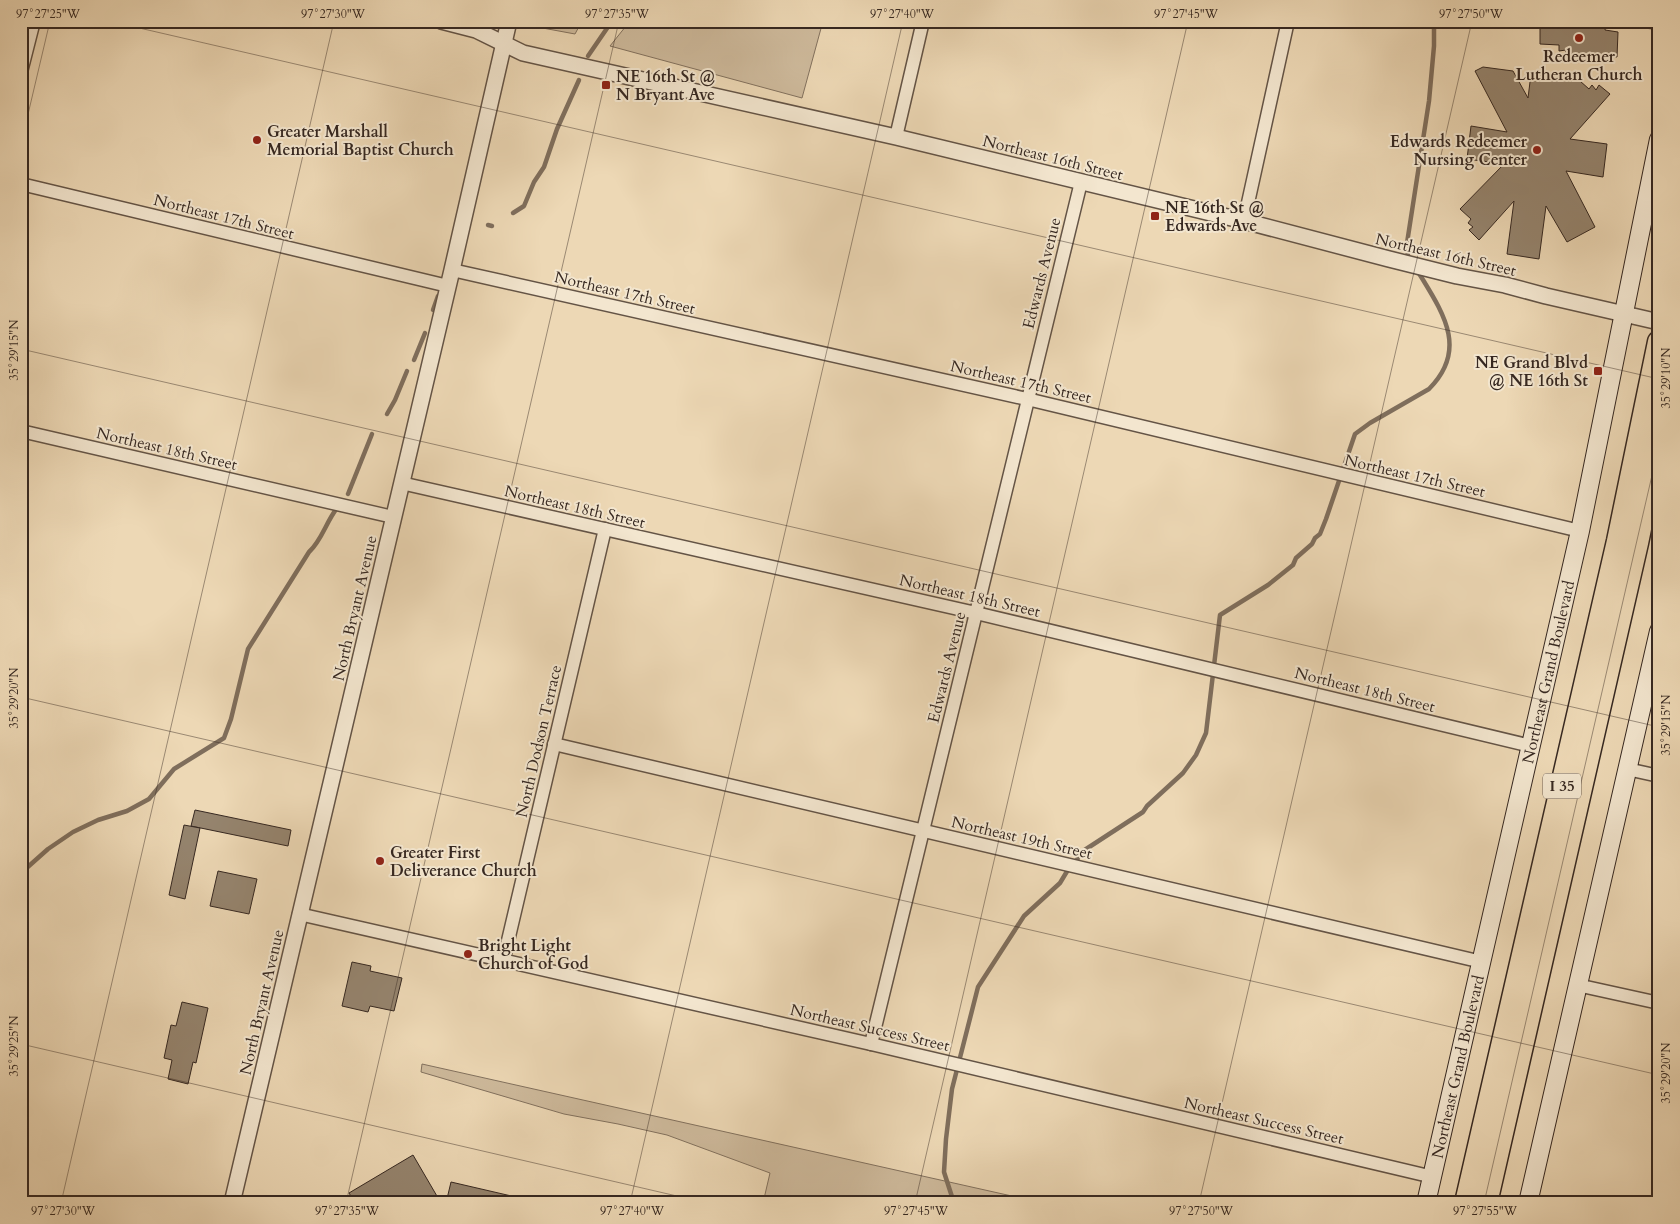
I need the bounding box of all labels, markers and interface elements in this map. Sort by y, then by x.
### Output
text: 97°27'25"W [16,6,81,22]
text: 97°27'30"W [301,6,366,22]
text: 97°27'35"W [585,6,650,22]
text: 97°27'40"W [870,6,935,22]
text: 97°27'45"W [1154,6,1219,22]
text: 97°27'50"W [1439,6,1504,22]
marker: Redeemer Lutheran Church [1573,32,1585,44]
place label: Redeemer Lutheran Church [1516,46,1643,86]
place label: NE 16th St @ N Bryant Ave [616,66,715,106]
marker: NE 16th St @ N Bryant Ave [600,79,612,91]
place label: Greater Marshall Memorial Baptist Church [267,121,454,161]
street label: Northeast 16th Street [980,130,1125,186]
place label: Edwards Redeemer Nursing Center [1390,131,1528,171]
marker: Greater Marshall Memorial Baptist Church [251,134,263,146]
marker: Edwards Redeemer Nursing Center [1531,144,1543,156]
street label: Northeast 17th Street [151,189,296,245]
place label: NE 16th St @ Edwards Ave [1165,197,1264,237]
marker: NE 16th St @ Edwards Ave [1149,210,1161,222]
street label: Edwards Avenue [1018,215,1066,331]
street label: Northeast 16th Street [1373,228,1518,282]
street label: Northeast 17th Street [552,266,697,320]
text: 35°29'15"N [6,319,22,380]
text: 35°29'10"N [1658,347,1674,408]
place label: NE Grand Blvd @ NE 16th St [1475,352,1588,392]
street label: Northeast 17th Street [948,355,1093,409]
marker: NE Grand Blvd @ NE 16th St [1592,365,1604,377]
street label: Northeast 18th Street [94,422,239,476]
street label: Northeast 17th Street [1342,449,1487,503]
street label: Northeast 18th Street [502,480,647,534]
street label: North Bryant Avenue [328,533,382,683]
street label: Northeast 18th Street [897,569,1042,623]
street label: Northeast Grand Boulevard [1517,578,1580,766]
street label: Edwards Avenue [923,609,971,725]
street label: Northeast 18th Street [1292,662,1437,718]
street label: North Dodson Terrace [511,663,567,820]
text: 35°29'20"N [6,667,22,728]
text: 35°29'15"N [1658,694,1674,755]
road number: I 35 [1543,774,1581,798]
street label: Northeast 19th Street [949,811,1094,865]
place label: Greater First Deliverance Church [390,842,537,882]
marker: Greater First Deliverance Church [374,855,386,867]
street label: North Bryant Avenue [235,927,289,1077]
place label: Bright Light Church of God [478,935,589,975]
marker: Bright Light Church of God [462,948,474,960]
street label: Northeast Grand Boulevard [1427,973,1490,1160]
street label: Northeast Success Street [788,999,952,1057]
text: 35°29'25"N [6,1015,22,1076]
text: 35°29'20"N [1658,1042,1674,1103]
street label: Northeast Success Street [1182,1092,1346,1150]
text: 97°27'30"W [31,1203,96,1219]
text: 97°27'35"W [315,1203,380,1219]
text: 97°27'40"W [600,1203,665,1219]
text: 97°27'45"W [884,1203,949,1219]
text: 97°27'50"W [1169,1203,1234,1219]
text: 97°27'55"W [1453,1203,1518,1219]

